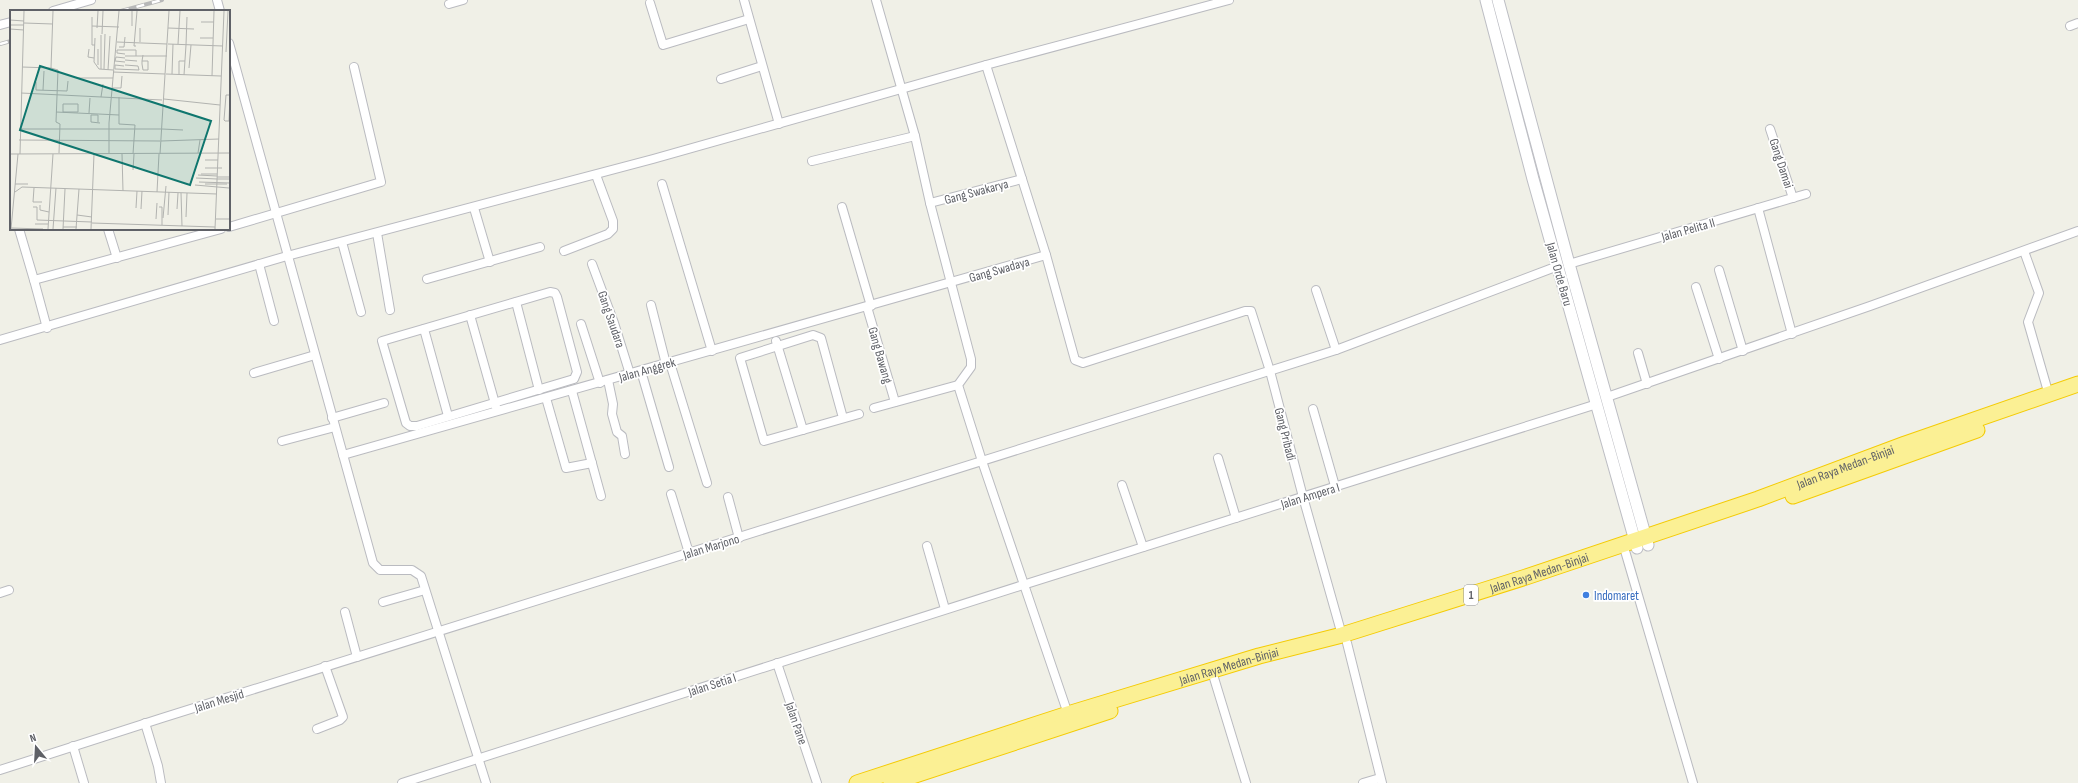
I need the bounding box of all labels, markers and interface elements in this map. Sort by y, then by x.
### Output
inset map [10,10,230,230]
street label: Gang Damai [1766,136,1797,190]
street label: Gang Swakarya [943,176,1010,208]
street label: Jalan Pelita II [1659,215,1717,245]
street label: Jalan Orde Baru [1542,240,1576,308]
street label: Gang Swadaya [967,254,1031,286]
street label: Gang Saudara [594,289,628,350]
street label: Gang Bawang [864,325,896,385]
street label: Jalan Anggrek [616,354,677,386]
street label: Gang Pribadi [1271,406,1299,462]
street label: Jalan Raya Medan-Binjai [1794,442,1896,493]
street label: Jalan Ampera I [1278,479,1342,513]
street label: Jalan Marjono [680,531,741,563]
street label: Jalan Raya Medan-Binjai [1487,550,1591,597]
road number: 1 [1464,585,1478,605]
place label: Indomaret [1594,588,1639,604]
marker: Indomaret [1581,590,1591,600]
street label: Jalan Raya Medan-Binjai [1177,644,1280,689]
street label: Jalan Setia I [685,670,738,701]
street label: Jalan Mesjid [192,686,246,716]
street label: Jalan Pane [781,699,811,747]
north arrow [16,727,56,767]
text: N [28,731,38,745]

